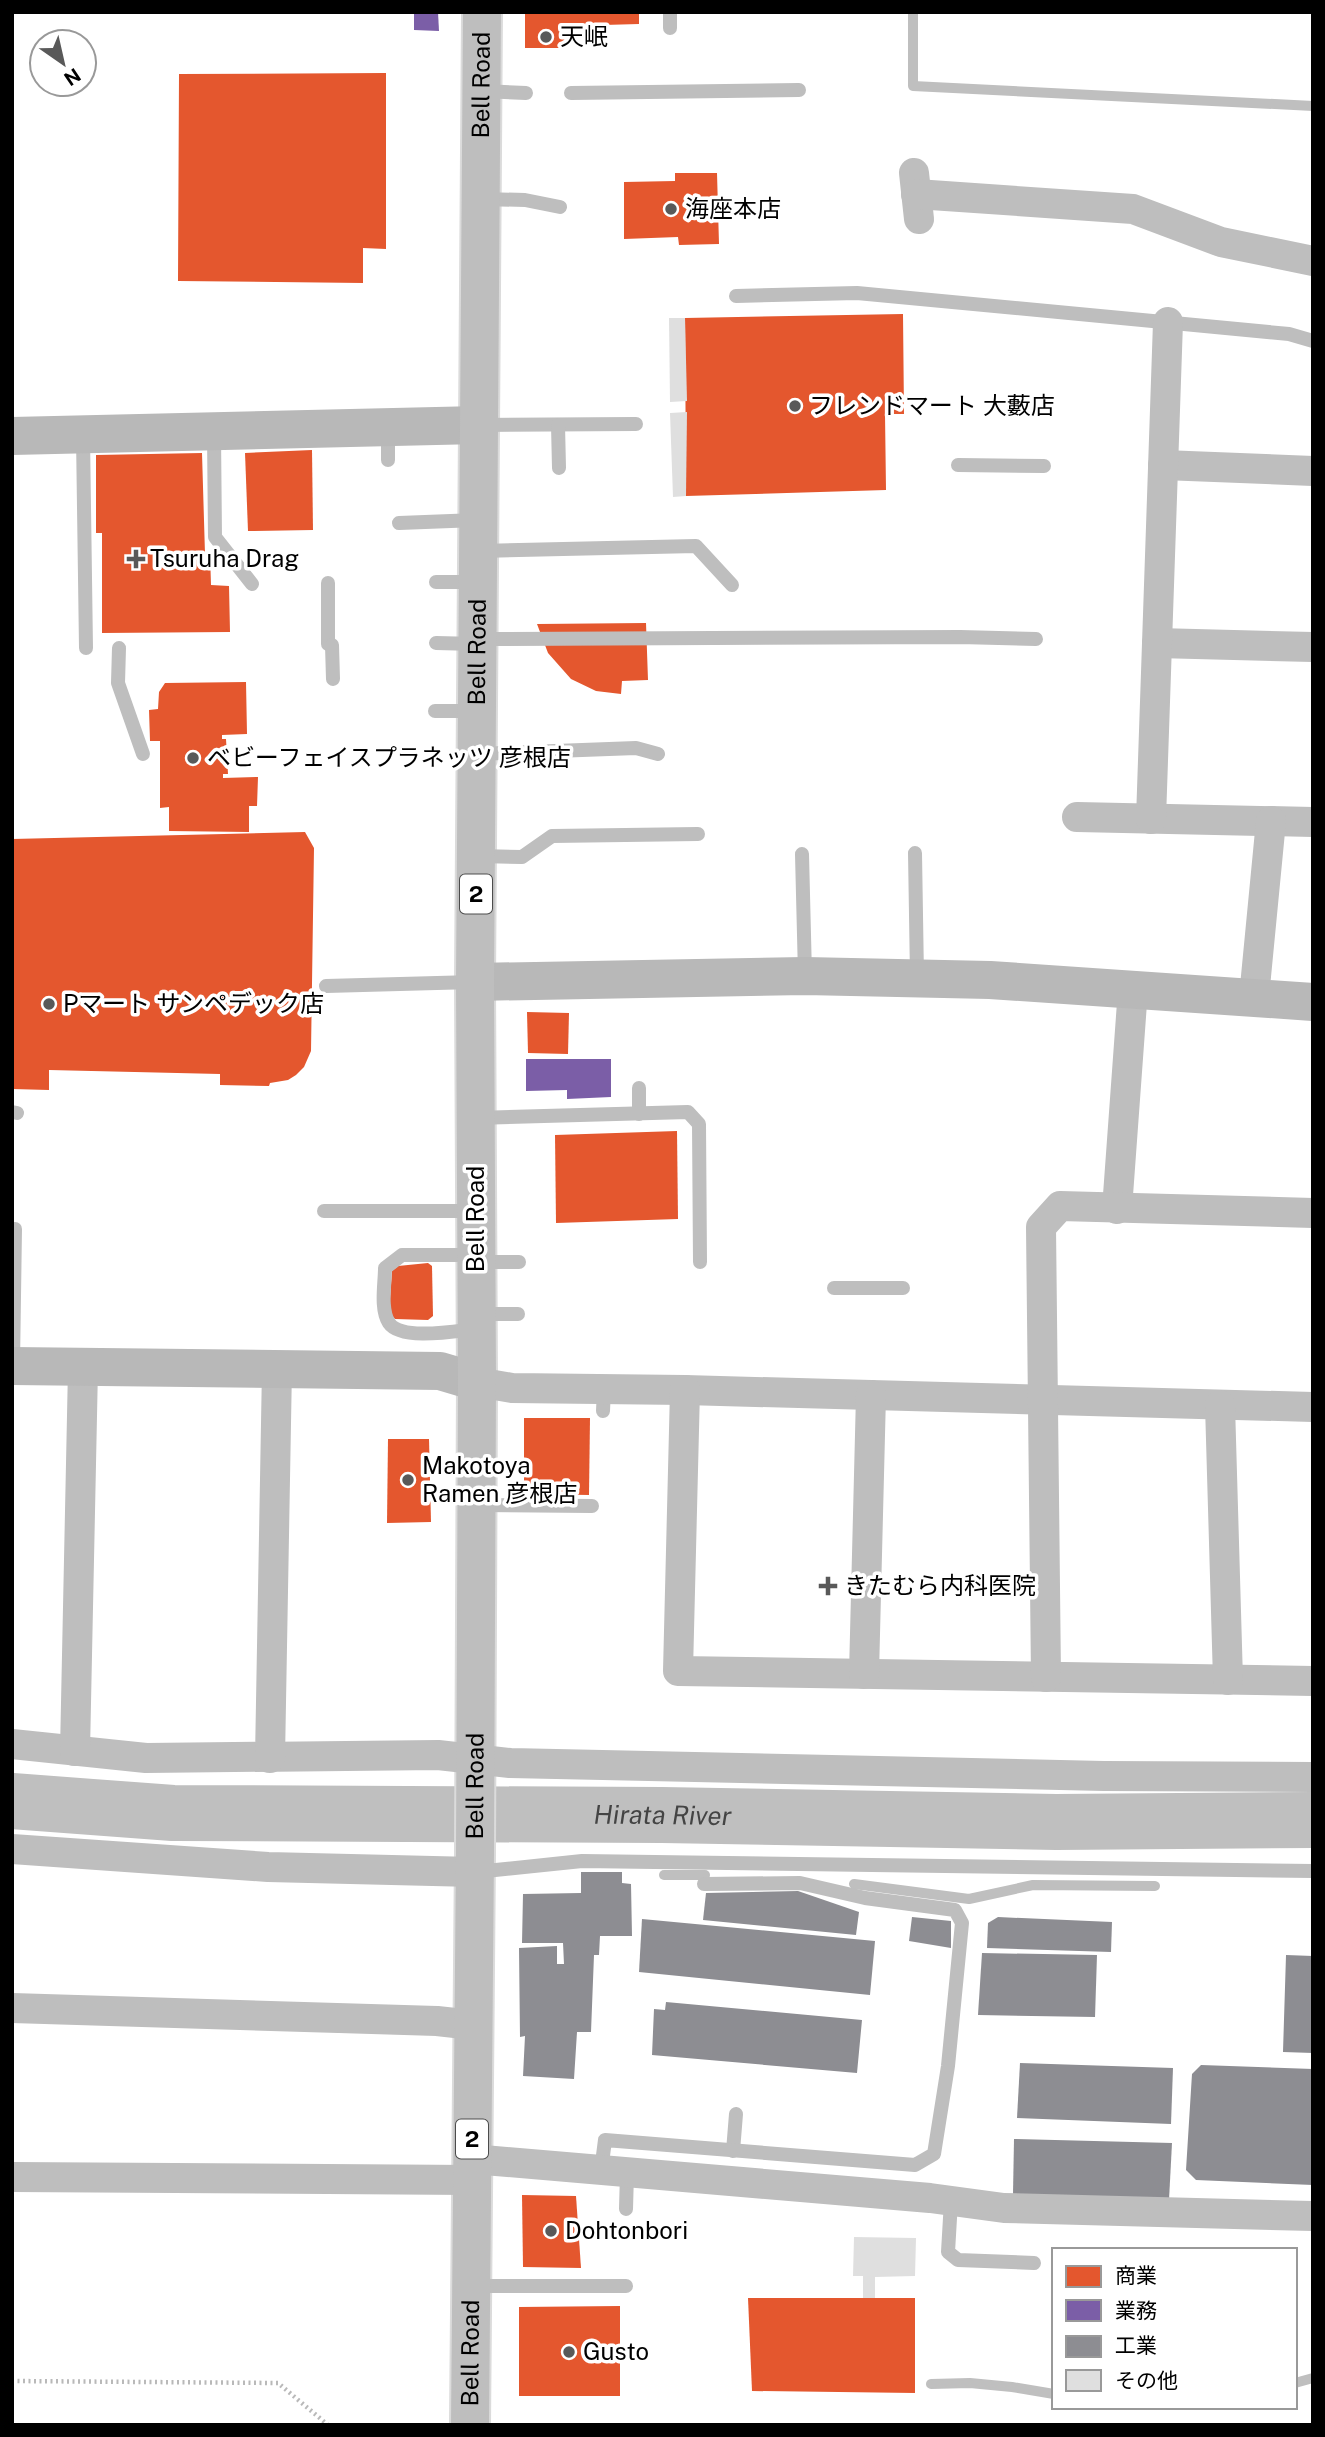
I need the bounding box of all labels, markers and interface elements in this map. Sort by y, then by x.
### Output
place label: 天岷 [560,22,608,50]
north arrow [28,28,98,98]
marker: 天岷 [538,29,554,45]
street label: Bell Road [466,32,495,139]
text: N [60,64,85,90]
place label: 海座本店 [685,194,781,222]
marker: 海座本店 [663,201,679,217]
place label: フレンドマート 大藪店 [809,391,1055,419]
marker: フレンドマート 大藪店 [787,398,803,414]
place label: Tsuruha Drag [150,544,299,572]
marker: Tsuruha Drag [128,551,144,567]
street label: Bell Road [462,599,491,705]
place label: ベビーフェイスプラネッツ 彦根店 [207,743,571,771]
marker: ベビーフェイスプラネッツ 彦根店 [185,750,201,766]
road number: 2 [460,874,492,914]
place label: Pマート サンペデック店 [63,989,324,1017]
marker: Pマート サンペデック店 [41,996,57,1012]
street label: Bell Road [461,1166,489,1272]
place label: Makotoya Ramen 彦根店 [422,1451,577,1507]
marker: Makotoya Ramen 彦根店 [400,1472,416,1488]
place label: きたむら内科医院 [844,1571,1036,1599]
marker: きたむら内科医院 [818,1576,838,1596]
street label: Bell Road [460,1733,489,1839]
water label: Hirata River [594,1799,732,1831]
road number: 2 [456,2120,488,2158]
place label: Dohtonbori [565,2216,688,2244]
marker: Dohtonbori [543,2223,559,2239]
legend [1052,2248,1297,2409]
text: 商業 [1115,2263,1157,2288]
text: 業務 [1115,2298,1157,2323]
street label: Bell Road [455,2300,484,2406]
text: 工業 [1115,2333,1157,2358]
place label: Gusto [583,2337,649,2365]
marker: Gusto [561,2344,577,2360]
text: その他 [1115,2368,1178,2393]

